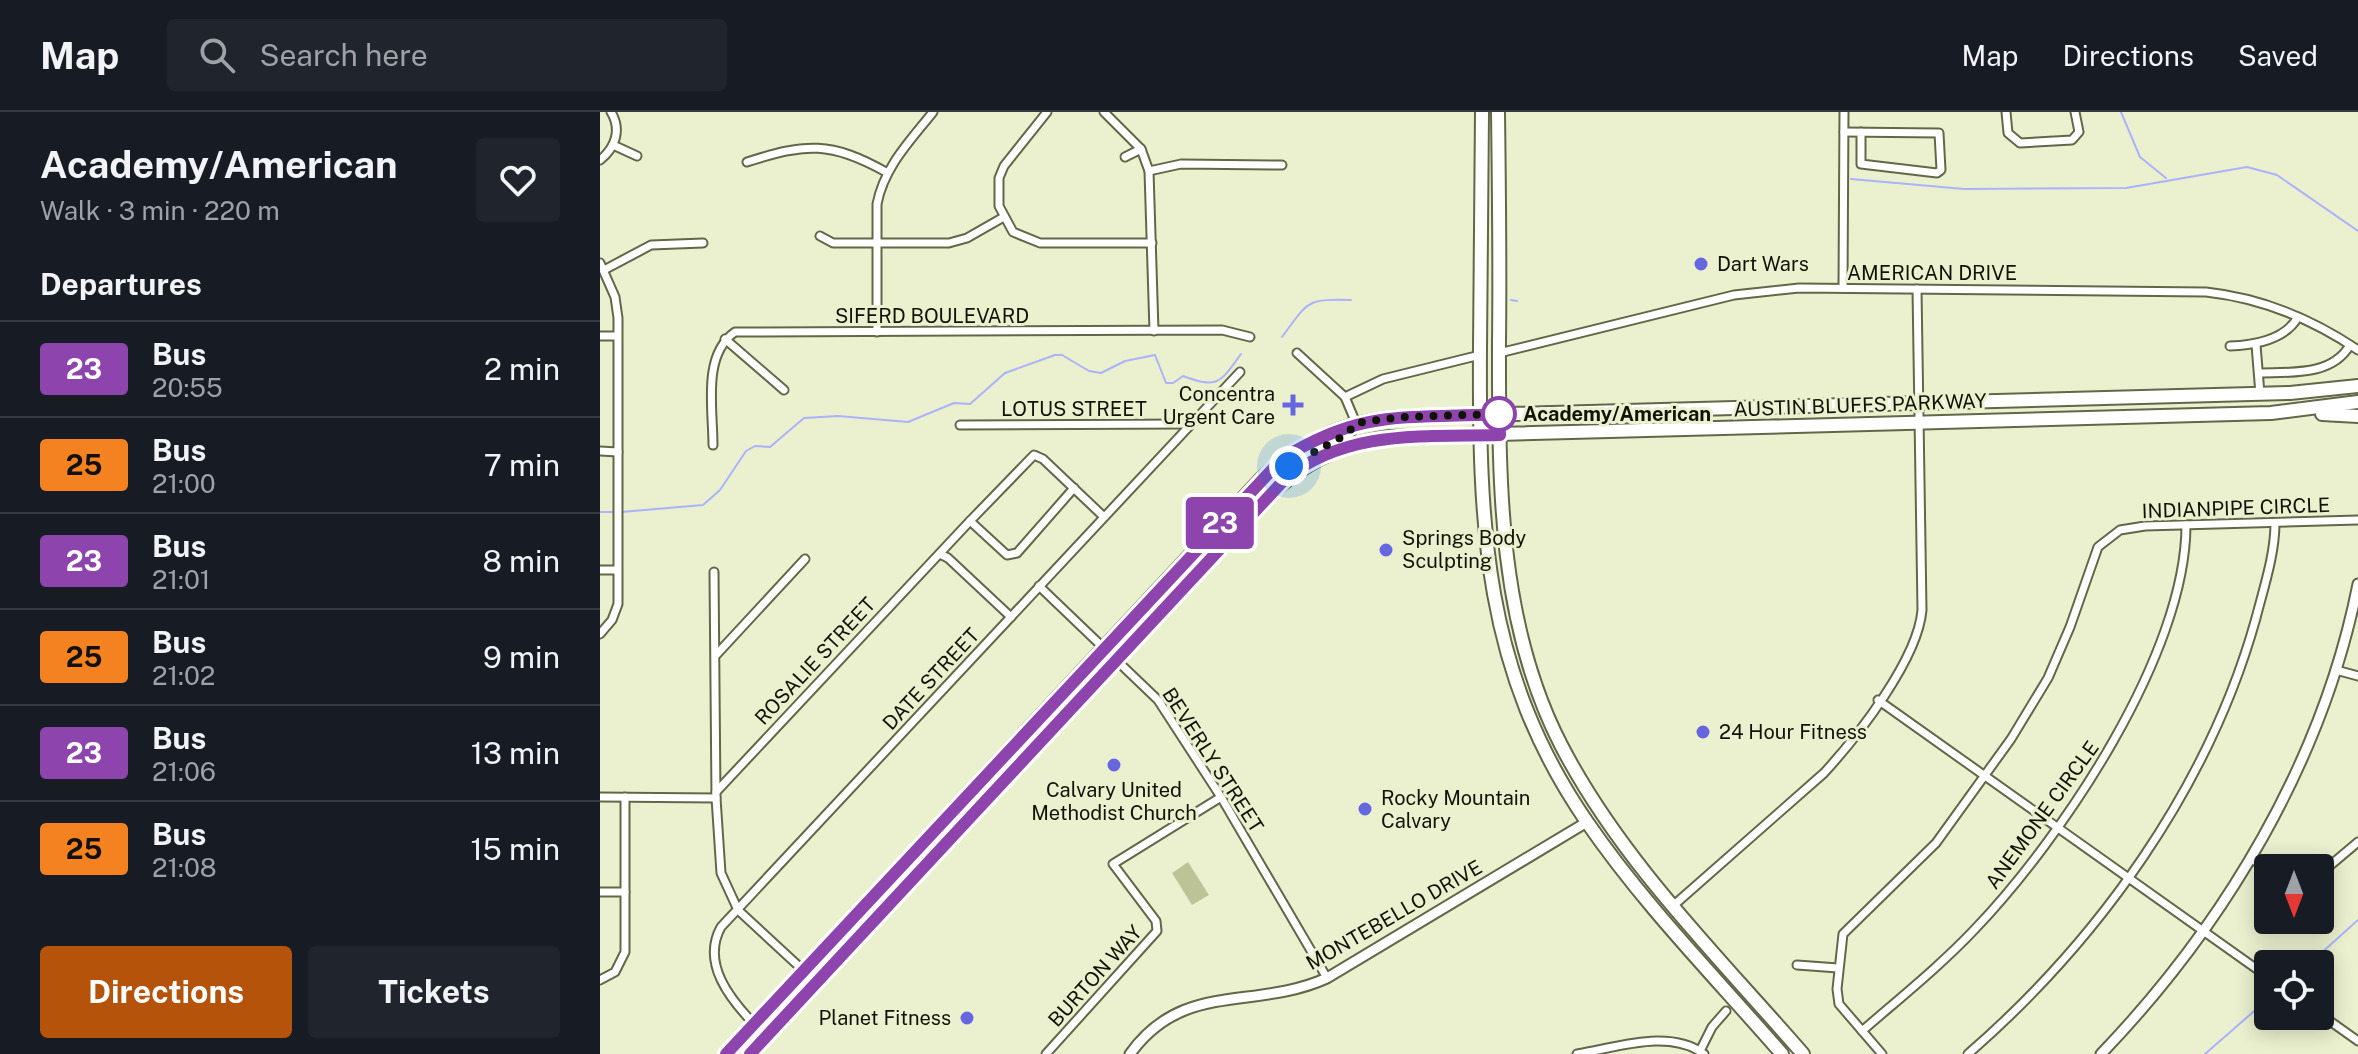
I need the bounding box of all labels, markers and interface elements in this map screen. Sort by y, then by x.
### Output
search box [167,19,727,91]
text: Map [40,33,119,78]
icon: search [195,33,239,77]
text: Search here [259,37,428,73]
text: Map [1962,39,2018,72]
text: Directions [2062,39,2194,72]
text: Saved [2238,39,2318,72]
button: heart [476,138,560,222]
text: Academy/American [40,142,397,187]
text: Walk · 3 min · 220 m [40,195,280,226]
place label: Dart Wars [1717,252,1809,276]
marker: Dart Wars [1692,255,1710,273]
street label: AMERICAN DRIVE [1847,261,2017,285]
text: Departures [40,266,202,302]
street label: SIFERD BOULEVARD [835,304,1029,328]
text: Bus [152,336,206,372]
text: 2 min [484,351,560,387]
text: 23 [66,352,102,385]
text: 20:55 [152,372,223,403]
place label: Concentra Urgent Care [1163,382,1275,429]
street label: AUSTIN BLUFFS PARKWAY [1733,389,1987,421]
marker: Concentra Urgent Care [1282,394,1304,416]
street label: LOTUS STREET [1001,397,1147,421]
marker: Academy/American [1482,397,1516,431]
place label: Academy/American [1523,402,1711,426]
text: Bus [152,432,206,468]
your location [1269,446,1309,486]
text: 7 min [484,447,560,483]
text: 25 [66,448,102,481]
text: 21:00 [152,468,216,499]
street label: INDIANPIPE CIRCLE [2141,493,2331,523]
line badge: 23 [1184,497,1256,549]
text: 23 [1202,506,1238,539]
place label: Springs Body Sculpting [1402,526,1526,573]
text: Bus [152,528,206,564]
marker: Springs Body Sculpting [1377,541,1395,559]
text: 8 min [482,543,560,579]
text: 23 [66,544,102,577]
text: 21:01 [152,564,210,595]
street label: ROSALIE STREET [750,592,880,730]
street label: DATE STREET [878,623,984,735]
text: Bus [152,624,206,660]
text: 9 min [483,639,560,675]
text: 25 [66,640,102,673]
text: 21:02 [152,660,215,691]
street label: BEVERLY STREET [1157,683,1269,837]
text: Bus [152,720,206,756]
place label: 24 Hour Fitness [1719,720,1867,744]
marker: 24 Hour Fitness [1694,723,1712,741]
text: 13 min [471,735,560,771]
text: 23 [66,736,102,769]
street label: ANEMONE CIRCLE [1980,736,2104,894]
text: 21:06 [152,756,216,787]
marker: Calvary United Methodist Church [1105,756,1123,774]
place label: Calvary United Methodist Church [1031,778,1197,825]
place label: Rocky Mountain Calvary [1381,786,1530,833]
marker: Rocky Mountain Calvary [1356,800,1374,818]
text: Bus [152,816,206,852]
text: 15 min [470,831,560,867]
text: 25 [66,832,102,865]
text: 21:08 [152,852,217,883]
north arrow [2254,854,2334,934]
map controls [2254,854,2334,1030]
street label: MONTEBELLO DRIVE [1302,855,1486,975]
street label: BURTON WAY [1043,920,1147,1032]
button: Directions [40,946,292,1038]
button: Tickets [308,946,560,1038]
button: locate [2254,950,2334,1030]
place label: Planet Fitness [819,1006,951,1030]
marker: Planet Fitness [958,1009,976,1027]

